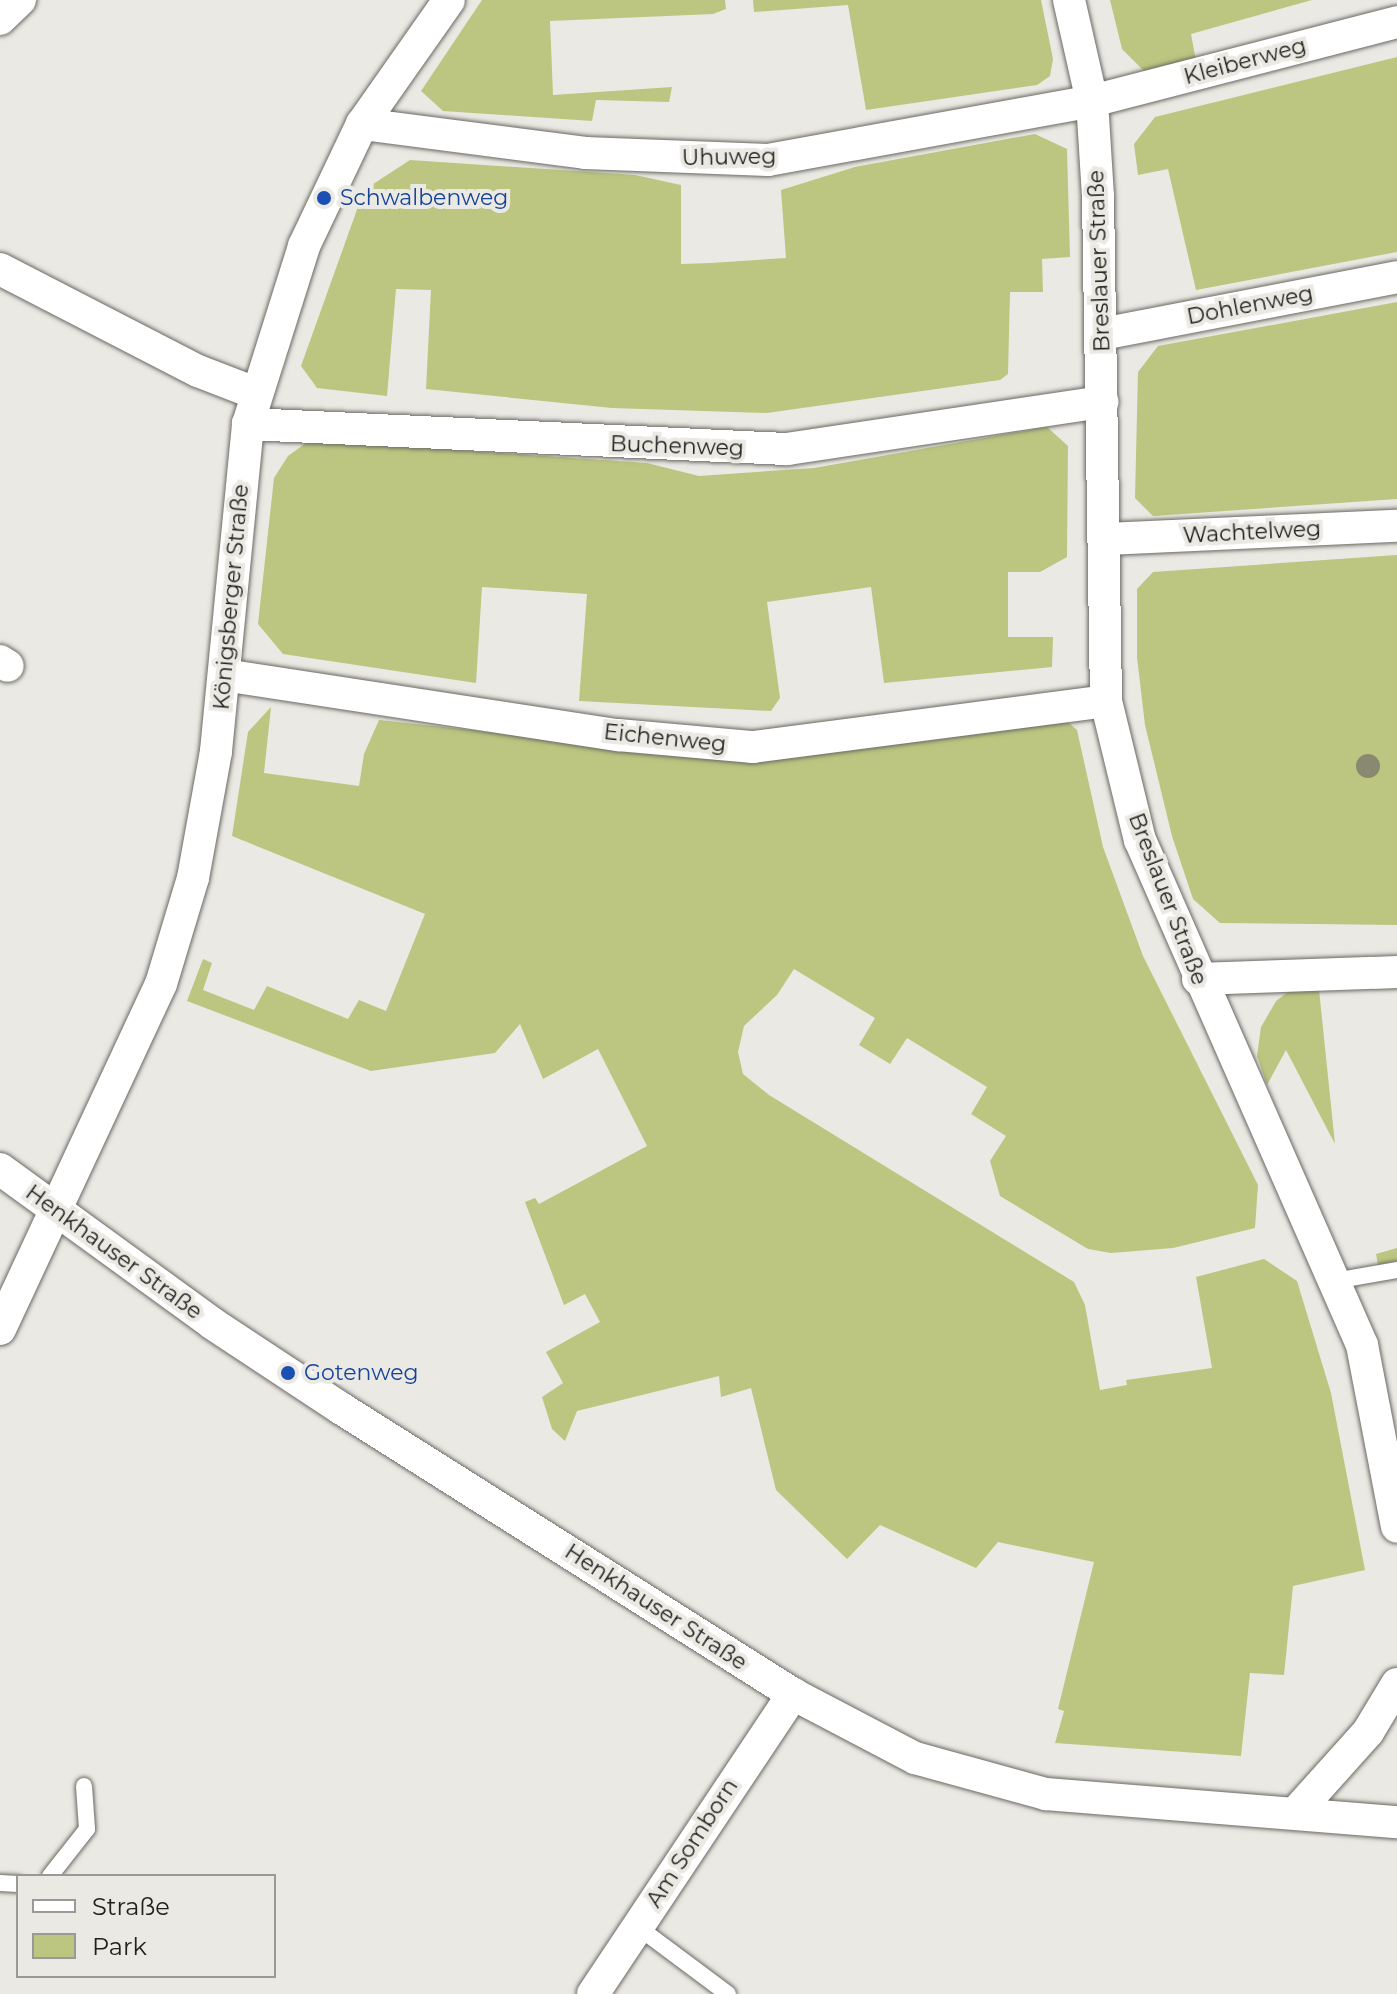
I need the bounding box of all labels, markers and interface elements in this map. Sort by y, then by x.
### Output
street label: Kleiberweg [1181,32,1309,90]
street label: Uhuweg [682,143,776,171]
street label: Breslauer Straße [1083,170,1115,352]
place label: Schwalbenweg [340,185,508,211]
marker: Schwalbenweg [315,189,333,207]
street label: Dohlenweg [1185,280,1315,330]
street label: Buchenweg [610,430,744,462]
street label: Königsberger Straße [208,483,254,711]
street label: Wachtelweg [1182,515,1322,549]
street label: Eichenweg [602,718,728,758]
street label: Breslauer Straße [1123,809,1213,989]
street label: Henkhauser Straße [21,1179,207,1325]
place label: Gotenweg [304,1360,419,1386]
marker: Gotenweg [279,1364,297,1382]
street label: Henkhauser Straße [560,1538,752,1676]
street label: Am Somborn [641,1774,743,1912]
legend [16,1874,276,1978]
text: Straße [92,1892,170,1921]
text: Park [92,1932,147,1961]

